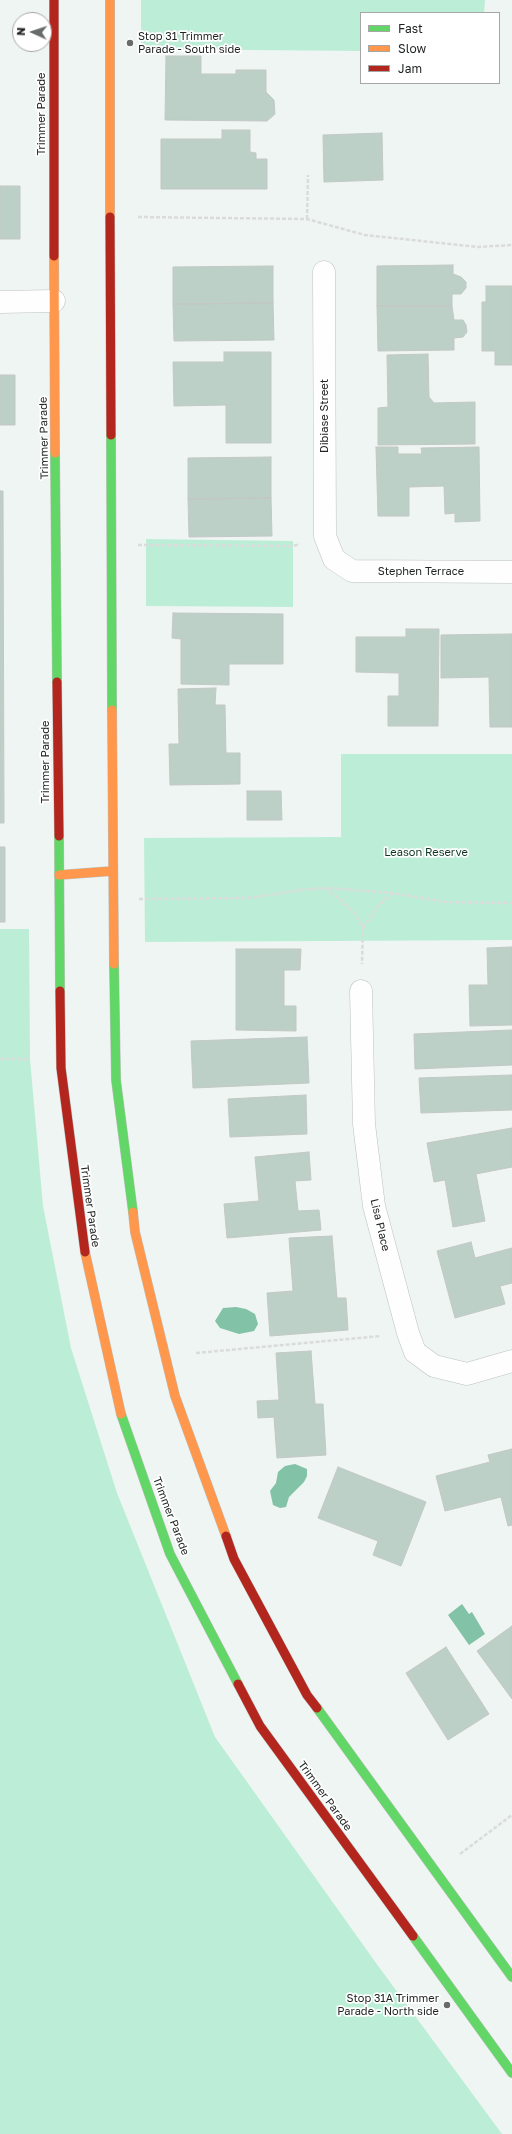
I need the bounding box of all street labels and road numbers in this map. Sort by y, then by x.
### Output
street label: Trimmer Parade [35,73,49,155]
street label: Dibiase Street [318,379,332,453]
street label: Trimmer Parade [37,396,51,480]
street label: Stephen Terrace [378,565,464,579]
street label: Trimmer Parade [39,721,53,803]
street label: Trimmer Parade [78,1164,102,1248]
street label: Lisa Place [368,1198,392,1252]
street label: Trimmer Parade [150,1475,192,1557]
street label: Trimmer Parade [295,1759,355,1833]

